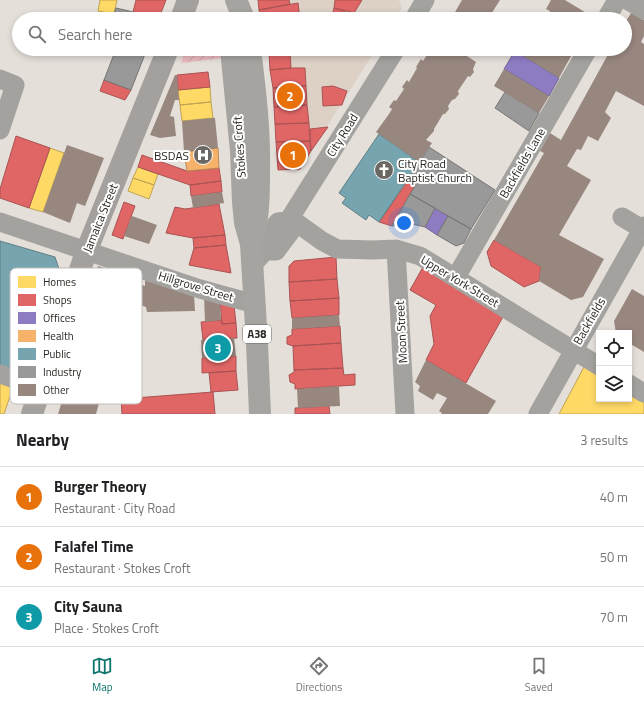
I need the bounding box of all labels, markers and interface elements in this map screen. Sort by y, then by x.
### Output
search box [12,12,632,56]
icon: search [26,23,48,45]
text: Search here [58,23,132,46]
pin: 2 [277,81,303,111]
street label: City Road [321,110,363,160]
street label: Stokes Croft [227,115,251,179]
street label: Backfields Lane [494,124,550,202]
pin: 1 [280,140,306,170]
hospital icon: BSDAS [192,144,214,166]
place label: BSDAS [154,146,189,165]
place label: City Road Baptist Church [398,154,472,187]
church icon: City Road Baptist Church [373,159,395,181]
street label: Jamaica Street [78,180,123,255]
your location [394,213,414,233]
street label: Upper York Street [417,250,504,312]
street label: Hillgrove Street [156,266,237,307]
legend [10,268,142,404]
text: Homes [43,274,76,290]
text: Shops [43,292,72,308]
street label: Backfields [568,293,610,348]
street label: Moon Street [390,299,412,364]
text: Offices [43,310,75,326]
road number: A38 [243,325,271,343]
text: Health [43,328,74,344]
map controls [596,330,632,402]
button: locate [596,330,632,366]
pin: 3 [205,333,231,363]
text: Public [43,346,71,362]
text: Industry [43,364,82,380]
button: layers [596,366,632,402]
text: Other [43,382,70,398]
text: Nearby [16,427,69,453]
text: 3 results [580,430,628,450]
text: Burger Theory [54,475,146,498]
text: 1 [25,487,33,507]
text: 40 m [600,487,628,507]
text: Restaurant · City Road [54,498,175,518]
text: Falafel Time [54,535,133,558]
text: 2 [25,547,33,567]
text: 50 m [600,547,628,567]
text: Restaurant · Stokes Croft [54,558,191,578]
text: City Sauna [54,595,122,618]
text: 3 [25,607,33,627]
text: 70 m [600,607,628,627]
text: Place · Stokes Croft [54,618,159,638]
tab: Map [91,655,113,695]
tab: Directions [296,655,342,695]
tab: Saved [525,655,553,695]

